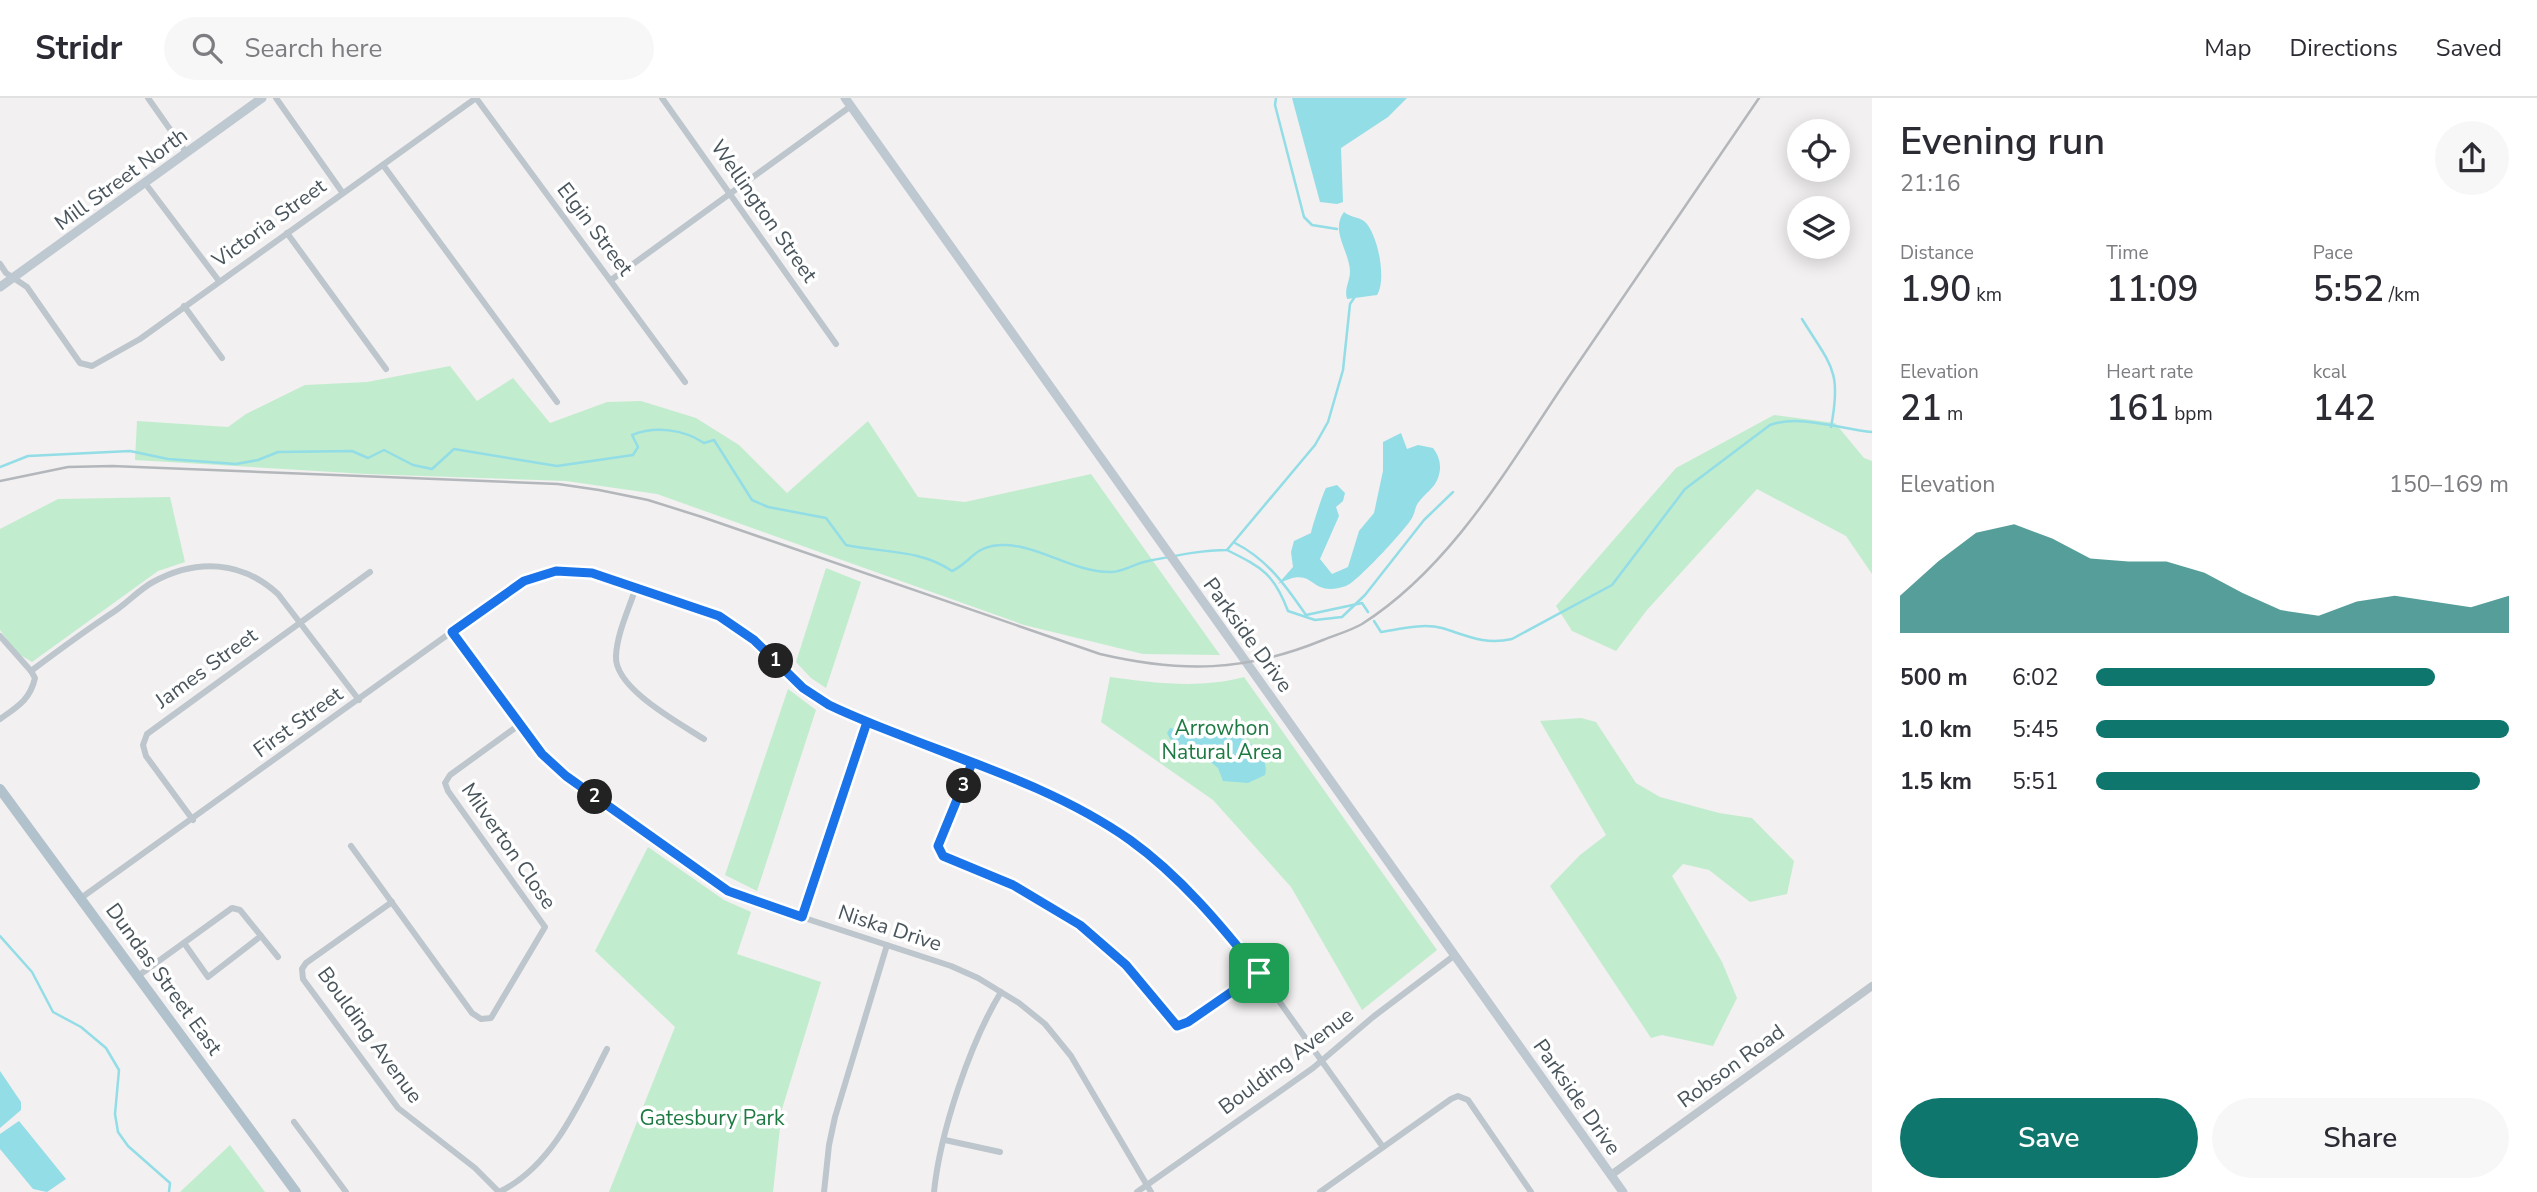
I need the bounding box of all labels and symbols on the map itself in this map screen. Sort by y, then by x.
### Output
street label: Mill Street North [49,121,193,237]
street label: Wellington Street [704,134,824,288]
street label: Victoria Street [206,172,332,274]
street label: Elgin Street [551,177,640,282]
street label: Parkside Drive [1197,572,1299,698]
street label: James Street [148,621,263,715]
pin: 1 [758,644,794,678]
street label: First Street [248,680,349,764]
park label: Arrowhon Natural Area [1162,714,1282,766]
pin: 3 [946,768,982,804]
street label: Milverton Close [455,777,563,915]
pin: 2 [578,780,612,814]
street label: Dundas Street East [99,897,229,1061]
street label: Niska Drive [835,898,945,958]
pin [1229,943,1289,1003]
street label: Boulding Avenue [311,961,429,1109]
street label: Boulding Avenue [1213,1001,1359,1121]
street label: Robson Road [1672,1018,1790,1114]
street label: Parkside Drive [1527,1034,1627,1160]
park label: Gatesbury Park [639,1104,785,1132]

